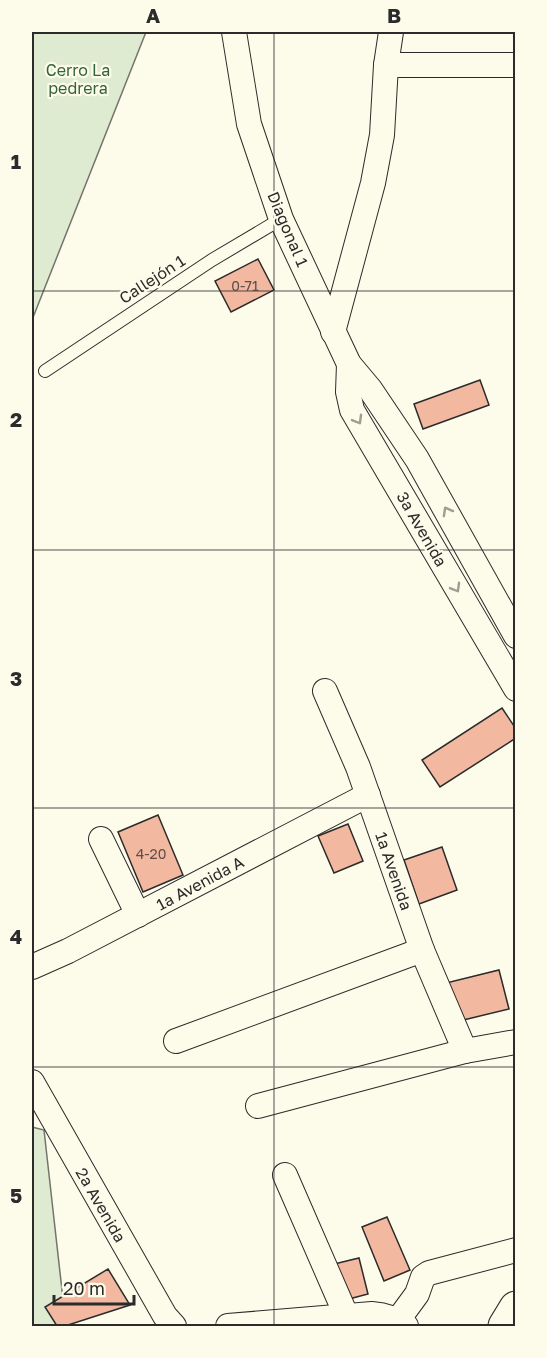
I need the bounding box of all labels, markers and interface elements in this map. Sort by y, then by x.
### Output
text: A [146,3,160,27]
text: B [387,3,401,27]
park label: Cerro La pedrera [46,60,110,98]
text: 1 [11,149,21,173]
street label: Diagonal 1 [263,188,313,270]
street label: Callejón 1 [115,250,189,308]
house number: 0-71 [231,277,259,294]
text: 2 [10,407,22,431]
one-way arrow [350,414,362,424]
street label: 3a Avenida [393,488,451,570]
one-way arrow [443,507,455,517]
one-way arrow [449,582,461,592]
text: 3 [10,666,22,690]
street label: 1a Avenida [371,829,417,913]
house number: 4-20 [136,845,166,862]
street label: 1a Avenida A [153,851,247,914]
text: 4 [10,924,22,948]
street label: 2a Avenida [72,1164,130,1246]
text: 5 [10,1183,22,1207]
scale bar [54,1268,134,1306]
text: 20 m [63,1277,105,1299]

